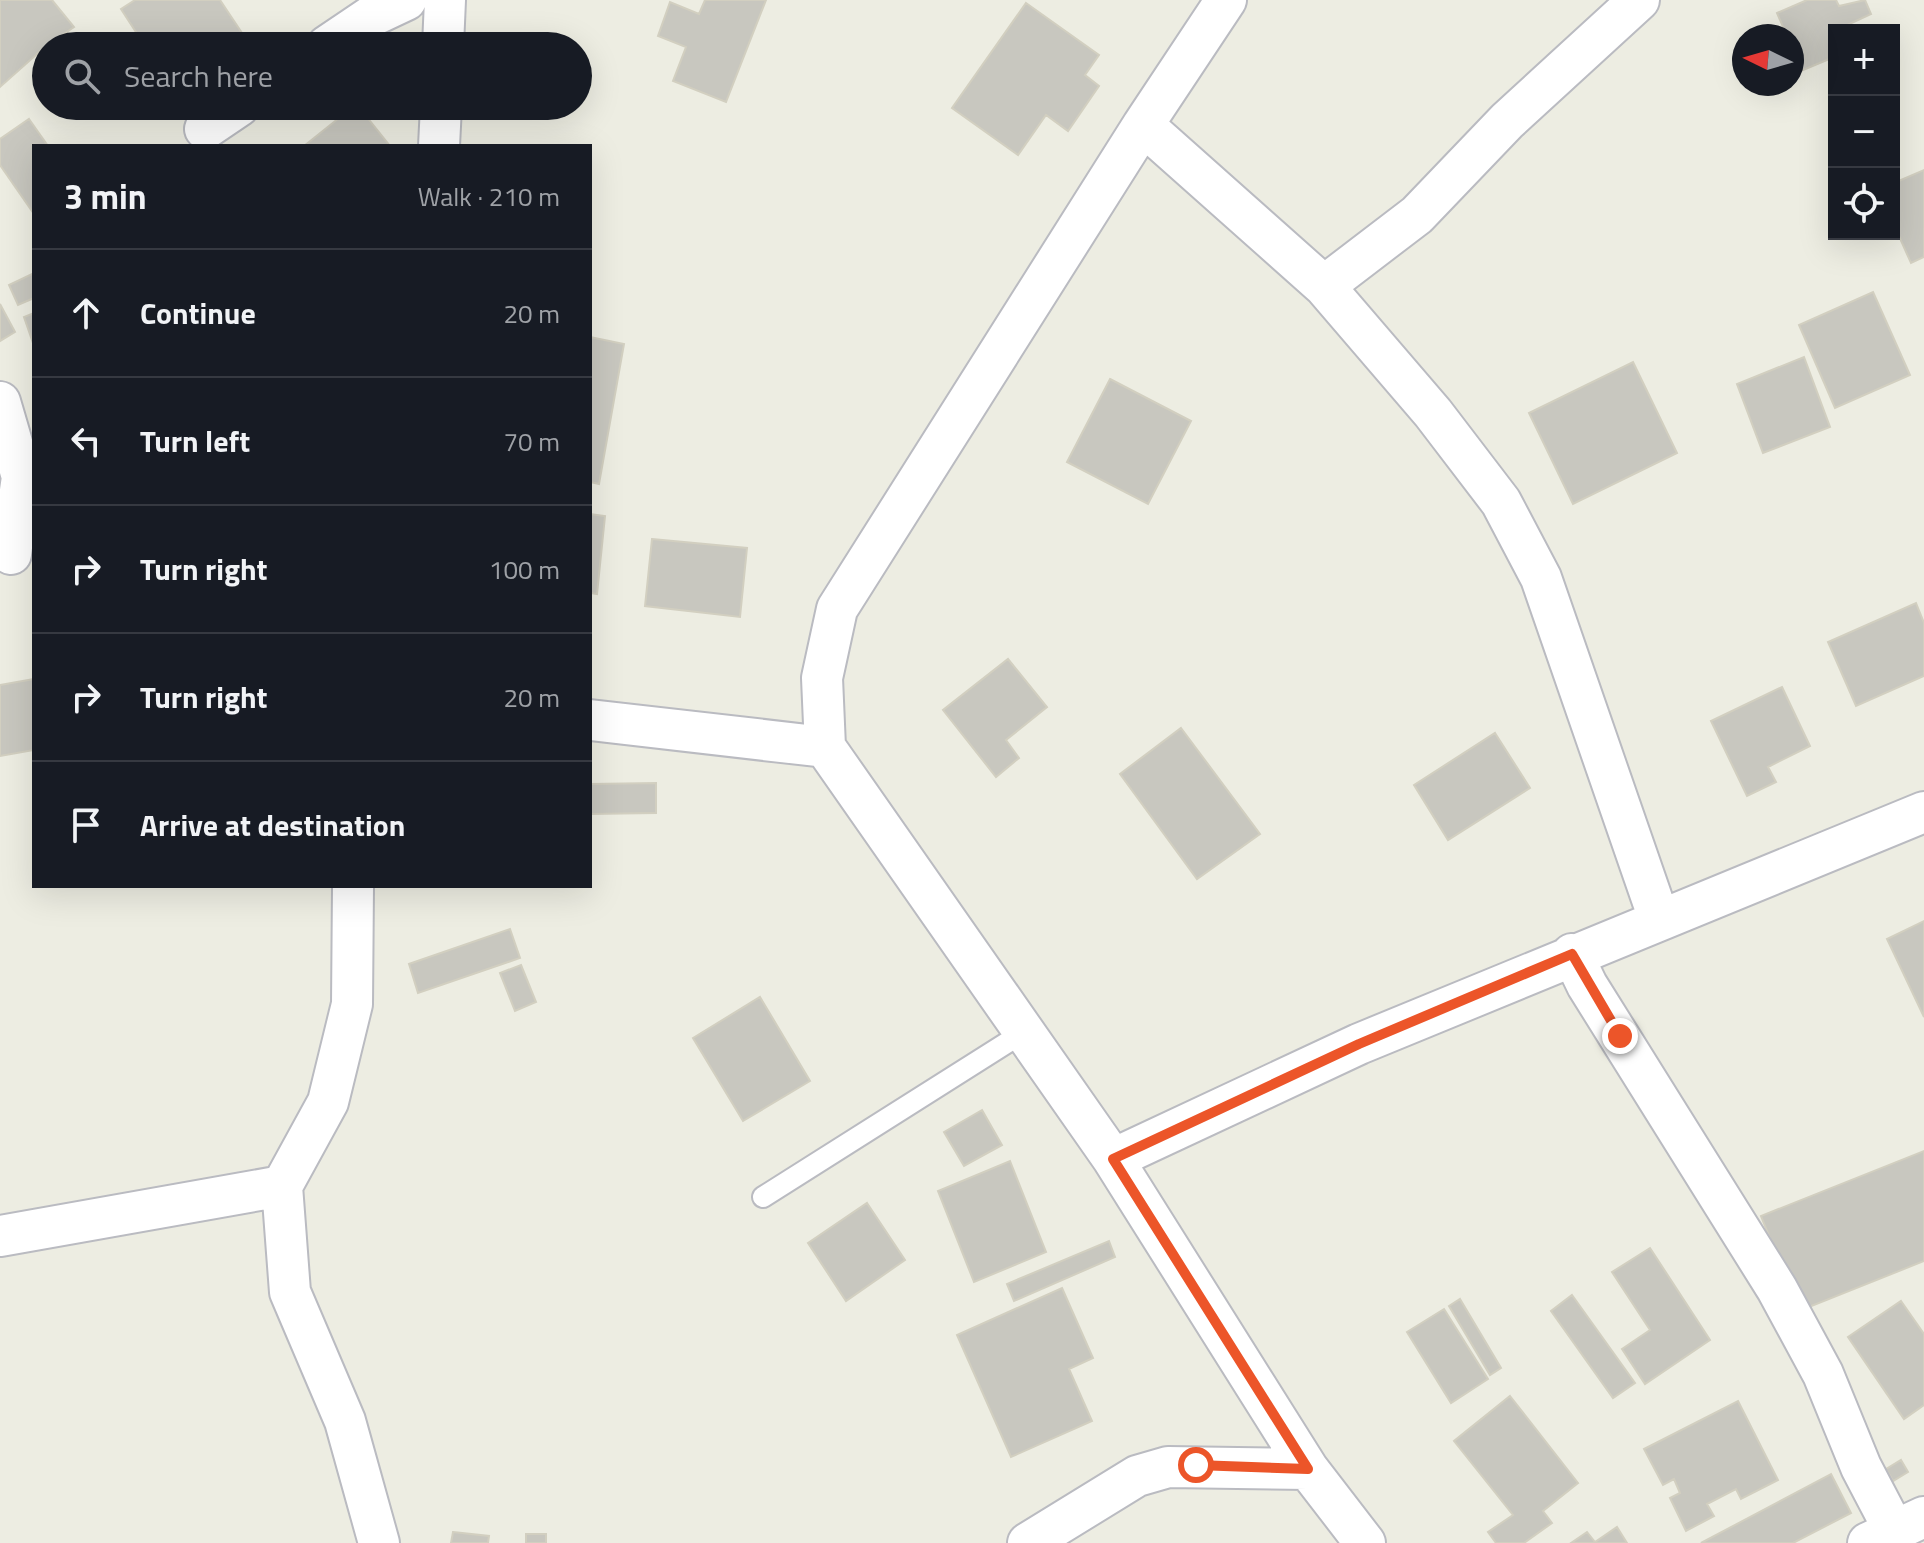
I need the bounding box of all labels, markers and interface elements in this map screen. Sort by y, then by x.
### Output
north arrow [1732,24,1804,96]
map controls [1828,24,1900,240]
button: + [1828,24,1900,96]
search box [32,32,592,120]
text: Search here [124,53,273,99]
icon: search [60,54,104,98]
button: − [1828,96,1900,168]
button: locate [1828,168,1900,240]
text: 3 min [64,170,147,222]
text: Walk · 210 m [418,177,560,216]
text: Continue [140,290,256,336]
icon: ahead [64,291,108,335]
text: 20 m [503,294,560,333]
text: Turn left [140,418,250,464]
icon: left [64,419,108,463]
text: 70 m [503,422,560,461]
text: Turn right [140,546,268,592]
icon: right [64,547,108,591]
text: 100 m [489,550,560,589]
text: Turn right [140,674,268,720]
icon: right [64,675,108,719]
text: 20 m [503,678,560,717]
text: Arrive at destination [140,802,405,848]
icon: arrive [64,803,108,847]
route end [1602,1018,1638,1054]
route start [1178,1447,1214,1483]

